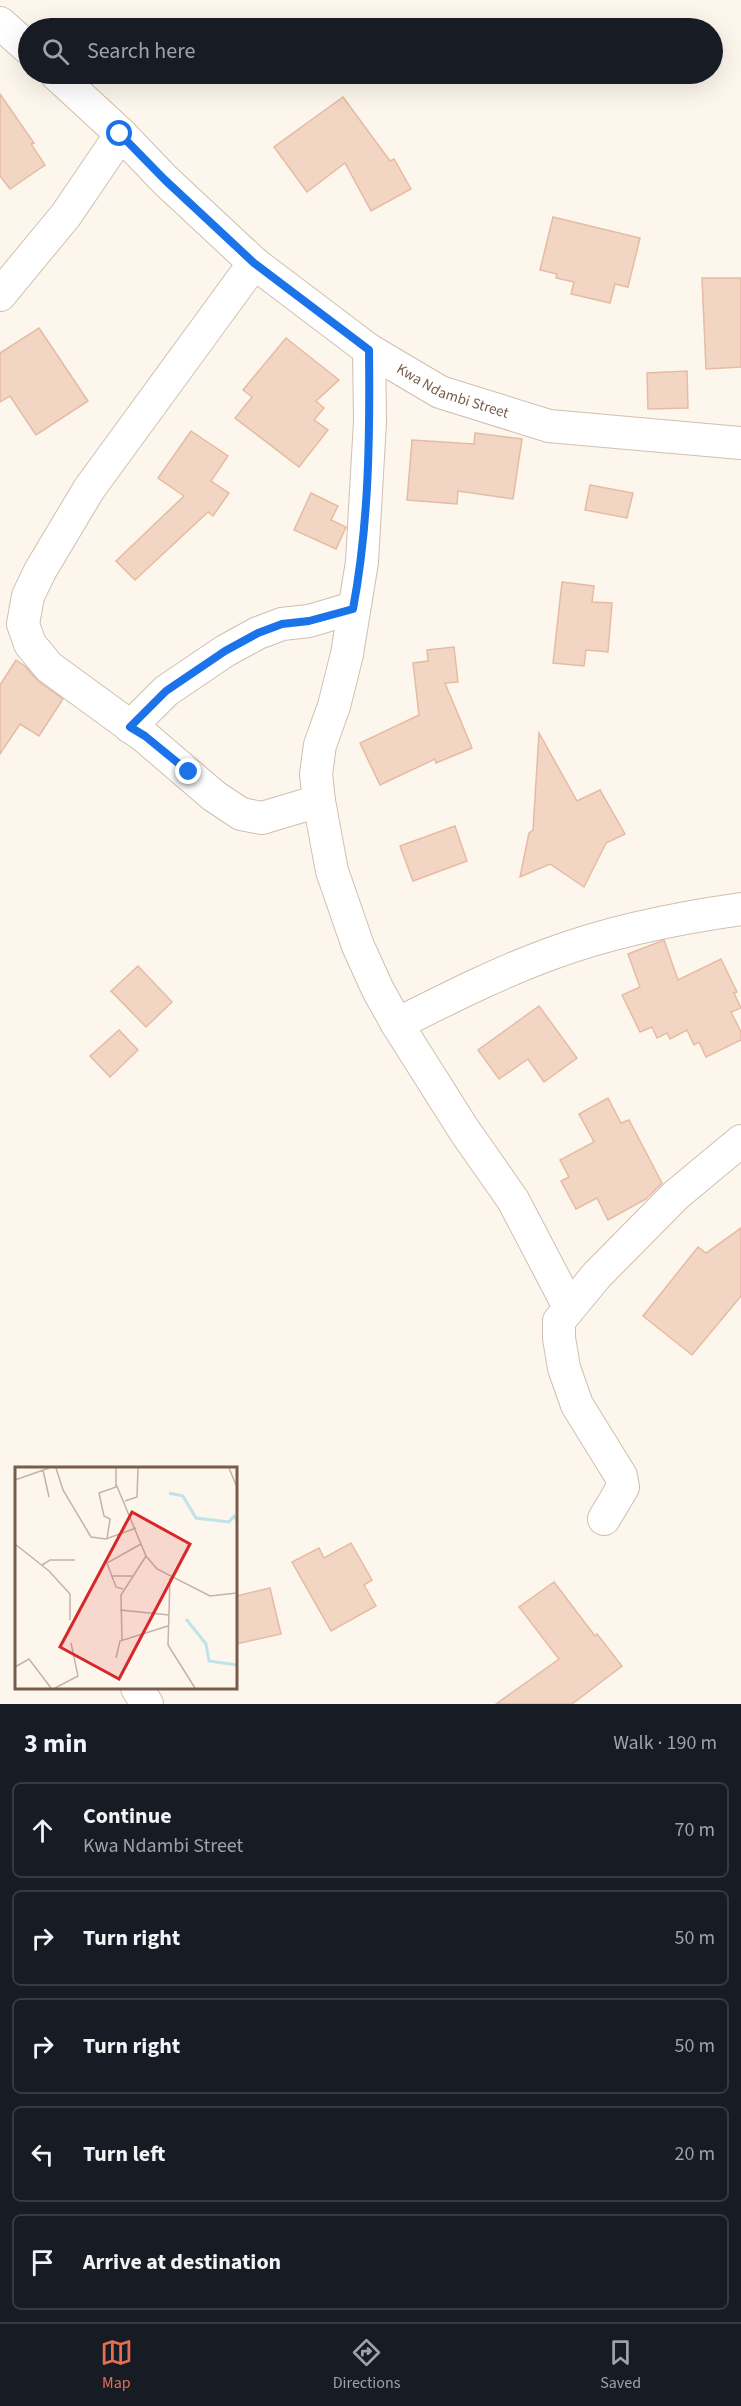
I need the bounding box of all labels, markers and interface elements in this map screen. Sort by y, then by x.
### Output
search box [18,18,723,84]
icon: search [39,35,72,68]
text: Search here [87,35,195,67]
route start [106,120,132,146]
street label: Kwa Ndambi Street [393,358,512,423]
route end [175,758,201,784]
inset map [15,1467,237,1689]
text: 3 min [24,1725,87,1762]
text: Walk · 190 m [613,1729,717,1757]
text: Continue [83,1800,172,1832]
icon: ahead [26,1814,59,1847]
text: 70 m [675,1816,715,1844]
text: Kwa Ndambi Street [83,1832,243,1860]
icon: right [26,1922,59,1955]
text: Turn right [83,1922,180,1954]
text: 50 m [675,1924,715,1952]
icon: right [26,2030,59,2063]
text: Turn right [83,2030,180,2062]
text: 50 m [675,2032,715,2060]
icon: left [26,2138,59,2171]
text: Turn left [83,2138,165,2170]
text: 20 m [675,2140,715,2168]
icon: arrive [26,2246,59,2279]
text: Arrive at destination [83,2246,281,2278]
tab: Map [100,2336,133,2394]
tab: Directions [333,2336,400,2394]
tab: Saved [600,2336,641,2394]

